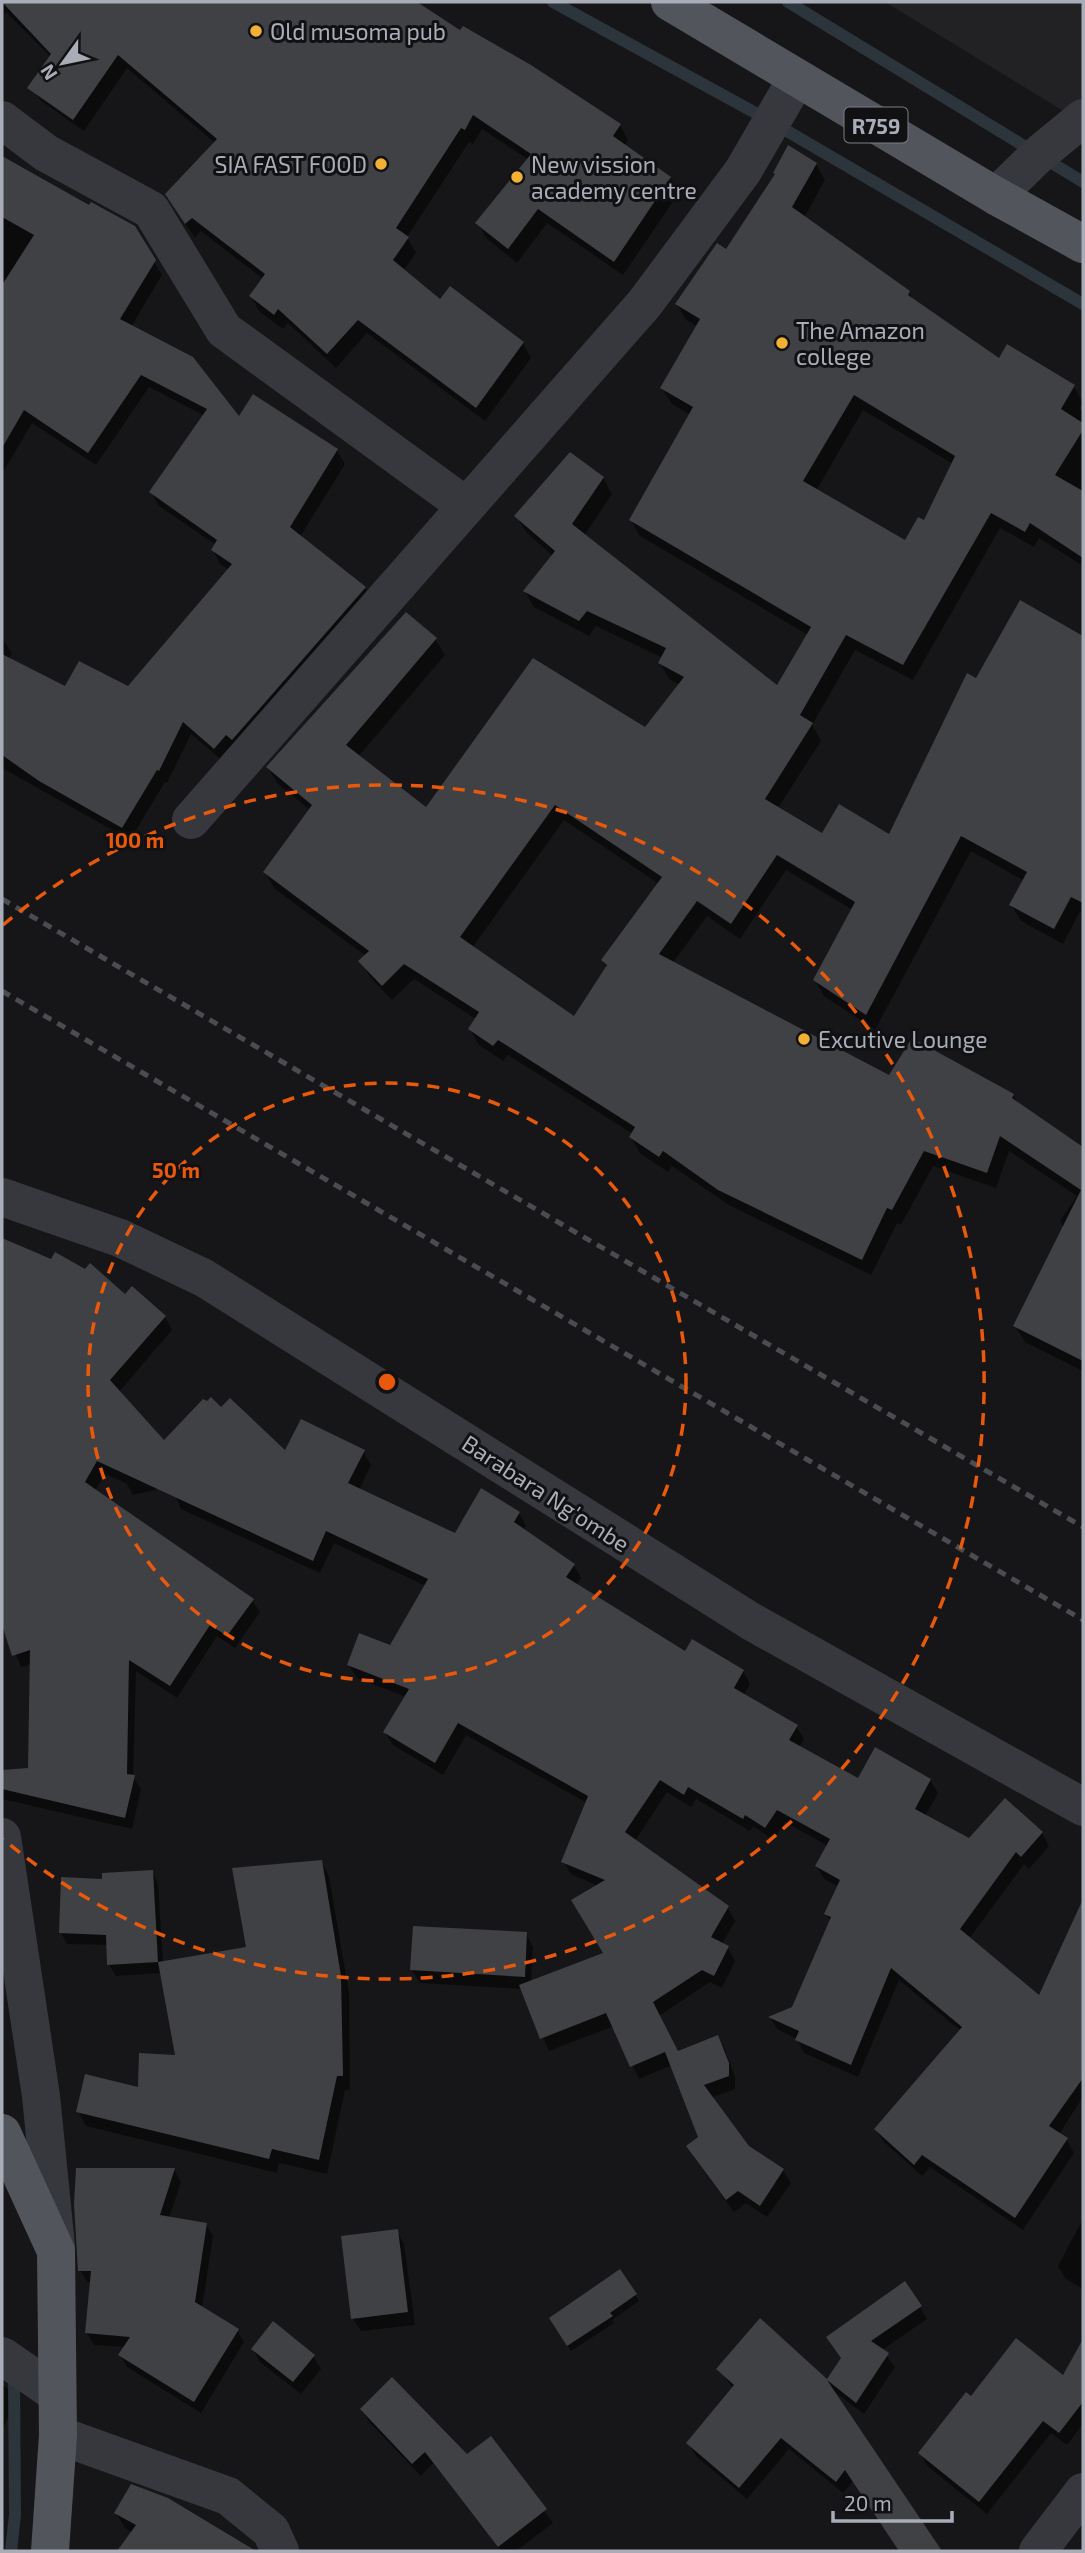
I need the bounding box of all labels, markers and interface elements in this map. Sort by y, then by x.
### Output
place label: Old musoma pub [270,17,446,45]
marker: Old musoma pub [248,23,264,39]
north arrow [28,28,98,98]
text: N [35,61,62,85]
road number: R759 [844,108,908,142]
place label: SIA FAST FOOD [215,150,367,178]
place label: New vission academy centre [531,150,697,204]
marker: SIA FAST FOOD [373,156,389,172]
marker: New vission academy centre [509,169,525,185]
place label: The Amazon college [796,316,925,370]
marker: The Amazon college [774,335,790,351]
text: 100 m [106,827,164,852]
place label: Excutive Lounge [818,1025,988,1053]
marker: Excutive Lounge [796,1031,812,1047]
text: 50 m [152,1157,200,1182]
centre of rings [375,1370,399,1394]
street label: Barabara Ng'ombe [457,1429,635,1557]
scale bar [833,2480,952,2524]
text: 20 m [844,2490,892,2515]

